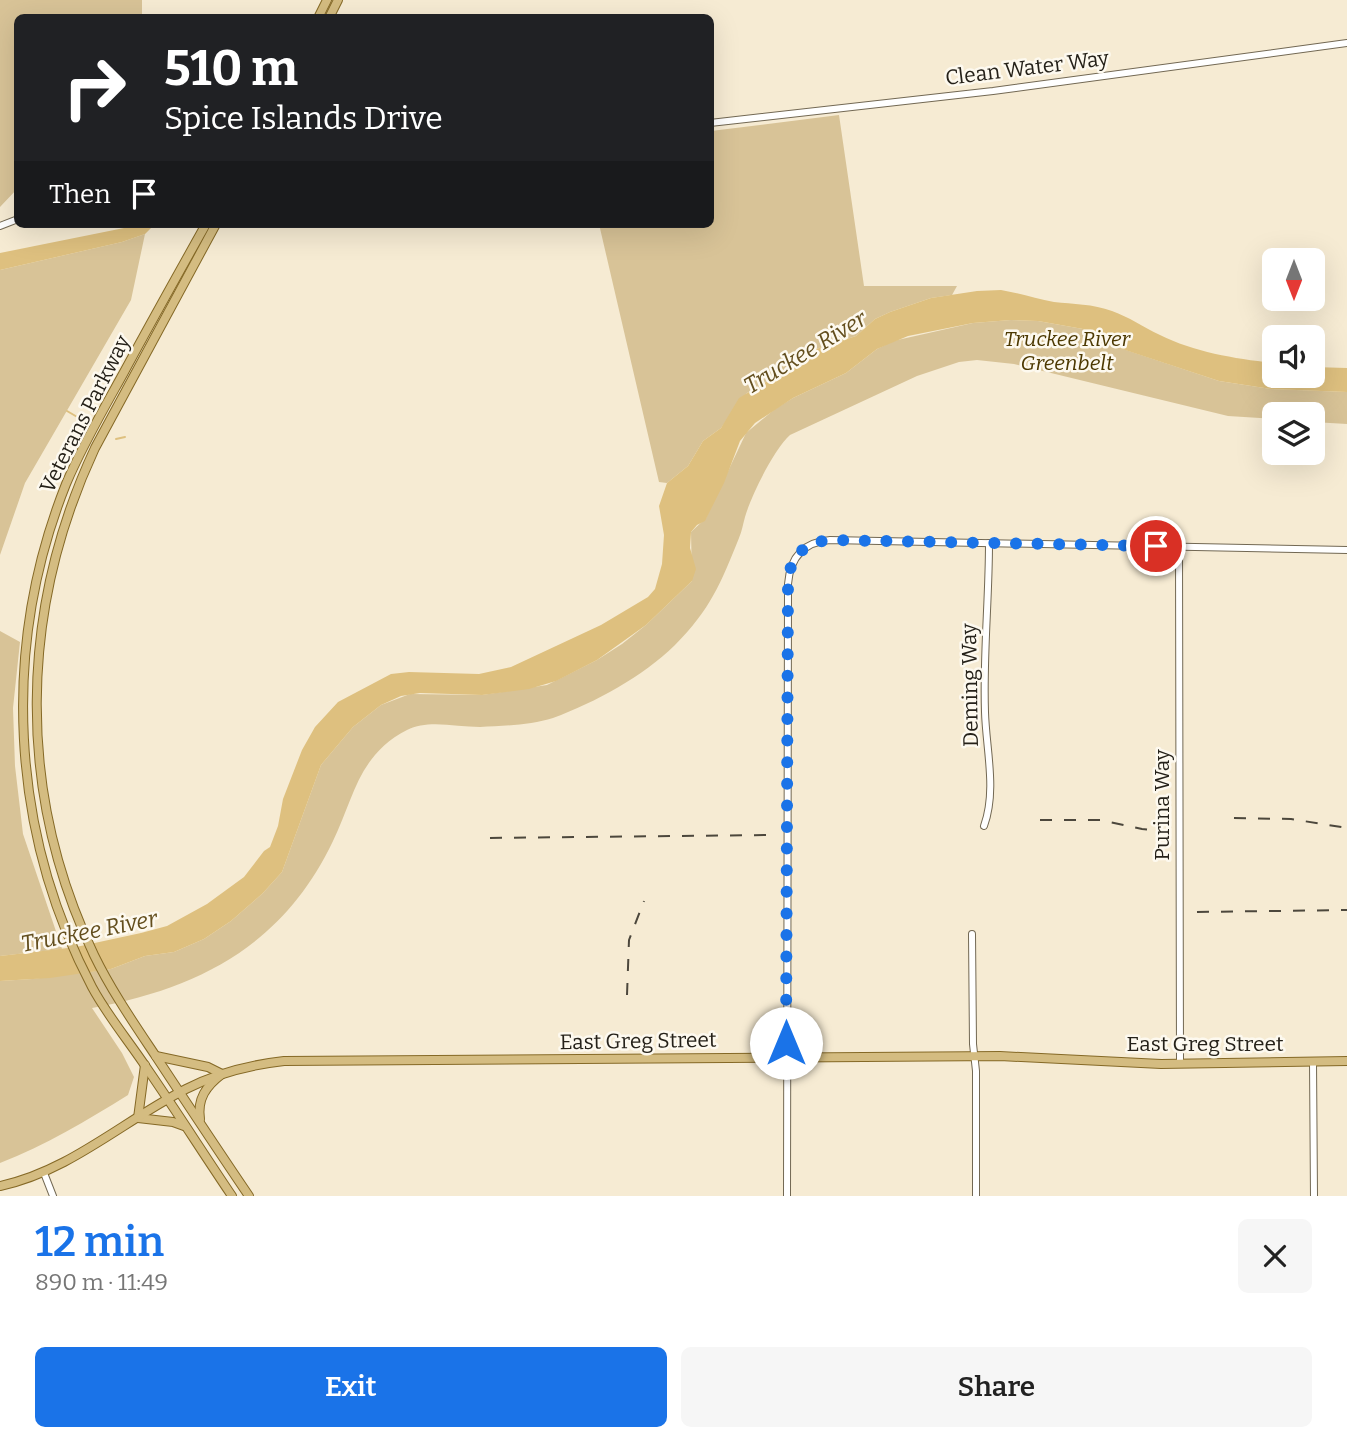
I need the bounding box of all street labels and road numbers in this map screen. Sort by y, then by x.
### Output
street label: Clean Water Way [944,45,1111,91]
street label: Veterans Parkway [34,330,136,497]
street label: Deming Way [956,622,984,747]
street label: Purina Way [1149,749,1175,861]
street label: East Greg Street [559,1027,717,1055]
street label: East Greg Street [1127,1031,1284,1057]

